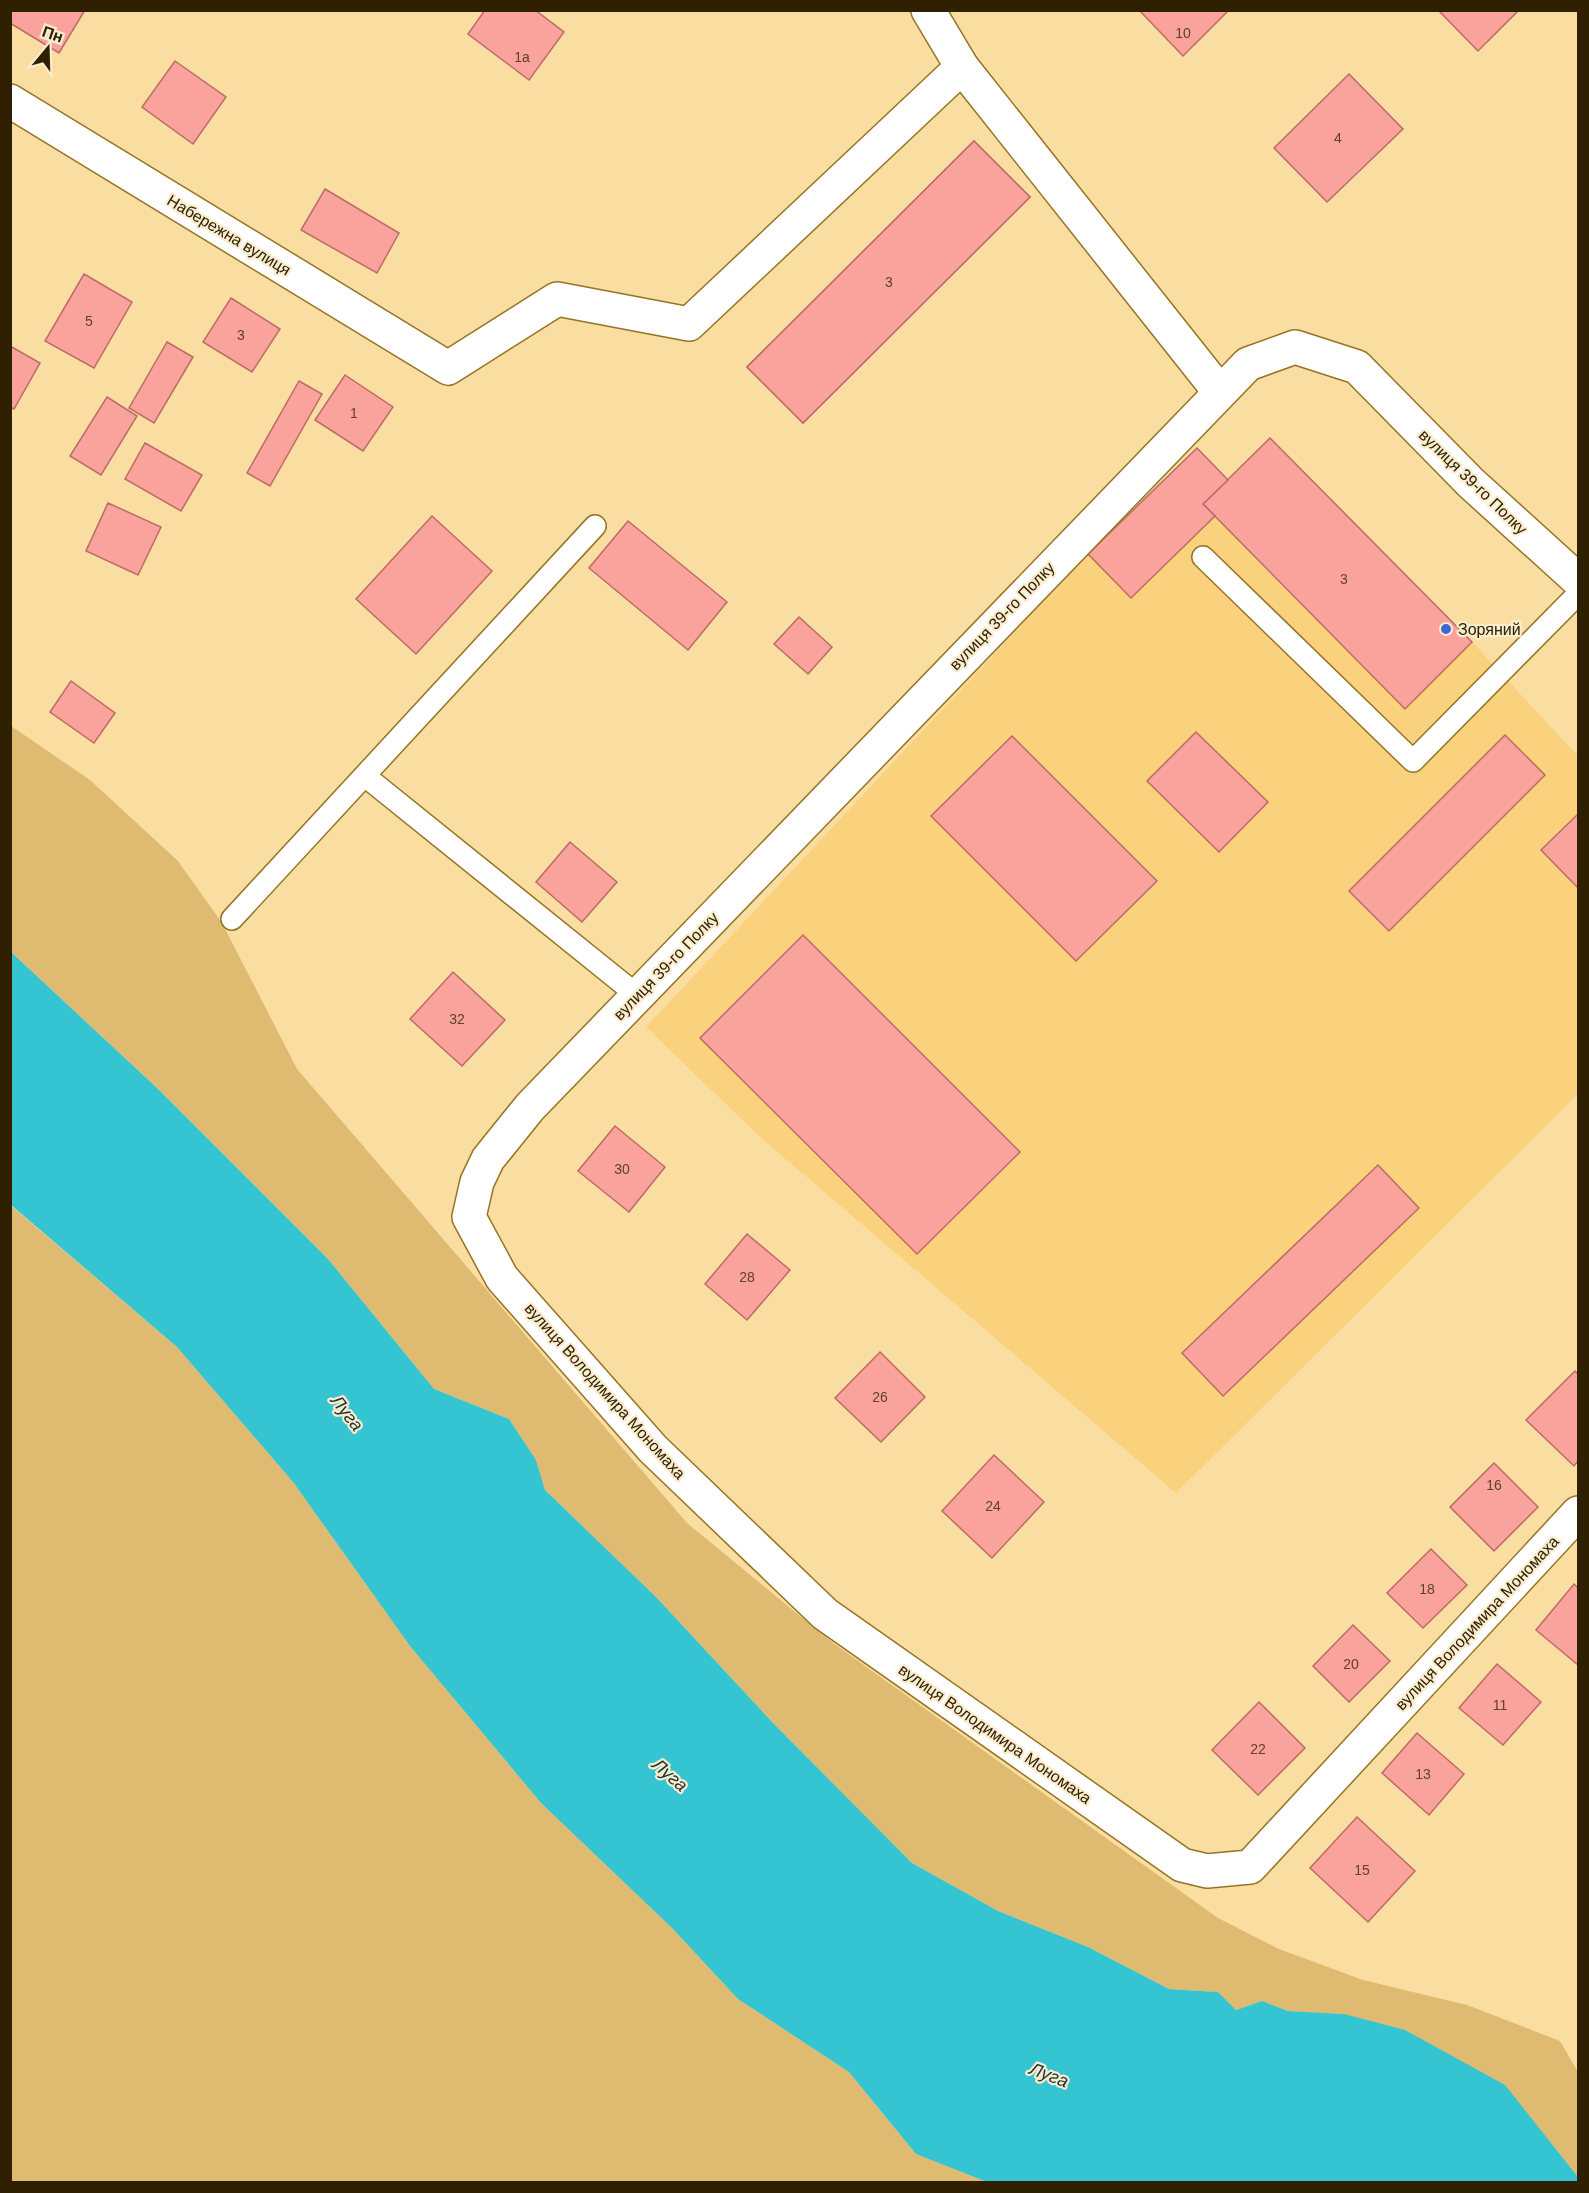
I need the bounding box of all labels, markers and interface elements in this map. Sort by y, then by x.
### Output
north arrow [18,18,78,78]
text: Пн [40,23,65,46]
house number: 10 [1175,25,1191,41]
house number: 1а [514,49,530,65]
house number: 4 [1334,130,1342,146]
street label: Набережна вулиця [164,191,294,279]
house number: 3 [885,274,893,290]
house number: 5 [85,313,93,329]
house number: 3 [237,327,245,343]
house number: 1 [350,405,358,421]
street label: вулиця 39-го Полку [1416,426,1530,538]
street label: вулиця 39-го Полку [946,559,1058,673]
house number: 3 [1340,571,1348,587]
place label: Зоряний [1458,621,1521,638]
marker: Зоряний [1439,622,1453,636]
street label: вулиця 39-го Полку [610,909,722,1023]
house number: 32 [449,1011,465,1027]
house number: 30 [614,1161,630,1177]
house number: 28 [739,1269,755,1285]
street label: вулиця Володимира Мономаха [521,1300,689,1483]
house number: 26 [872,1389,888,1405]
water label: Луга [326,1390,367,1435]
house number: 16 [1486,1477,1502,1493]
house number: 24 [985,1498,1001,1514]
street label: вулиця Володимира Мономаха [1392,1533,1562,1713]
house number: 18 [1419,1581,1435,1597]
house number: 20 [1343,1656,1359,1672]
street label: вулиця Володимира Мономаха [896,1661,1095,1807]
house number: 11 [1493,1697,1507,1713]
house number: 22 [1250,1741,1266,1757]
water label: Луга [648,1754,692,1796]
house number: 13 [1415,1766,1431,1782]
house number: 15 [1354,1862,1370,1878]
water label: Луга [1026,2058,1071,2092]

